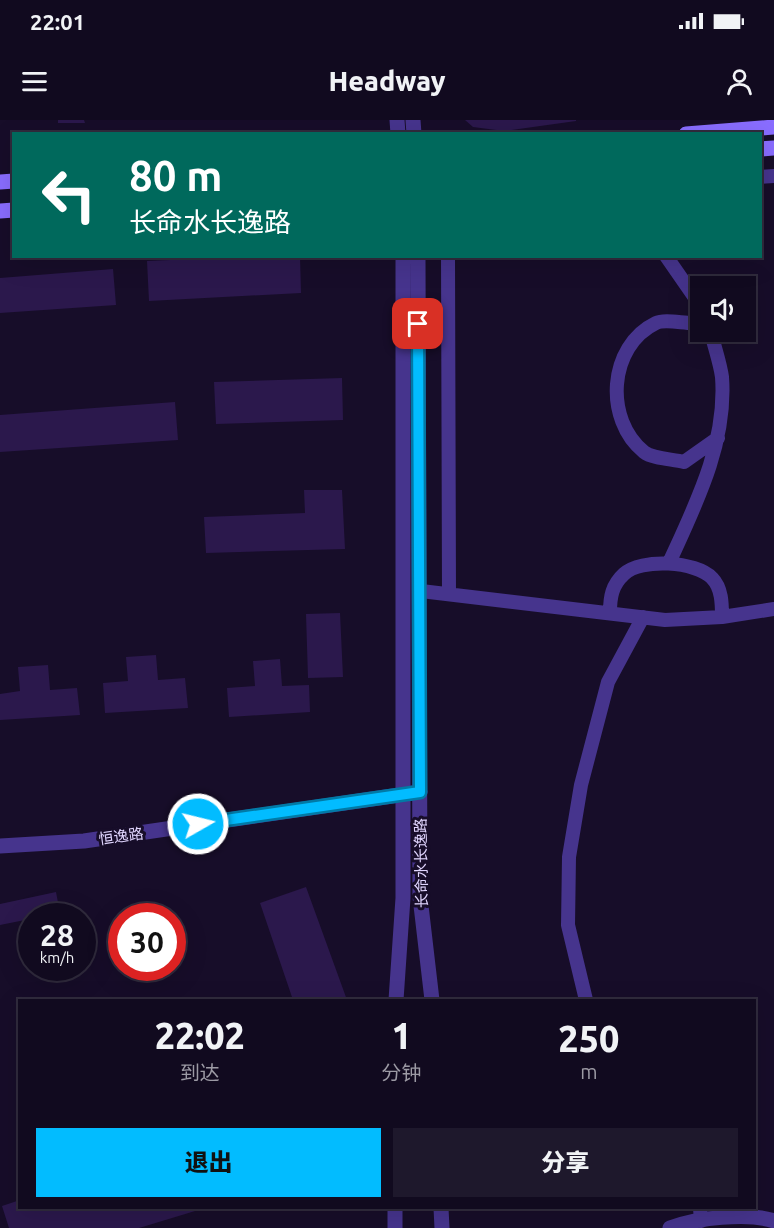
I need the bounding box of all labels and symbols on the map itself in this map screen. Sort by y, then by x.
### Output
pin [392,298,443,349]
position arrow [166,792,230,856]
street label: 长命水长逸路 [412,818,430,908]
street label: 恒逸路 [98,824,144,848]
speed limit sign: 30 [108,903,186,981]

